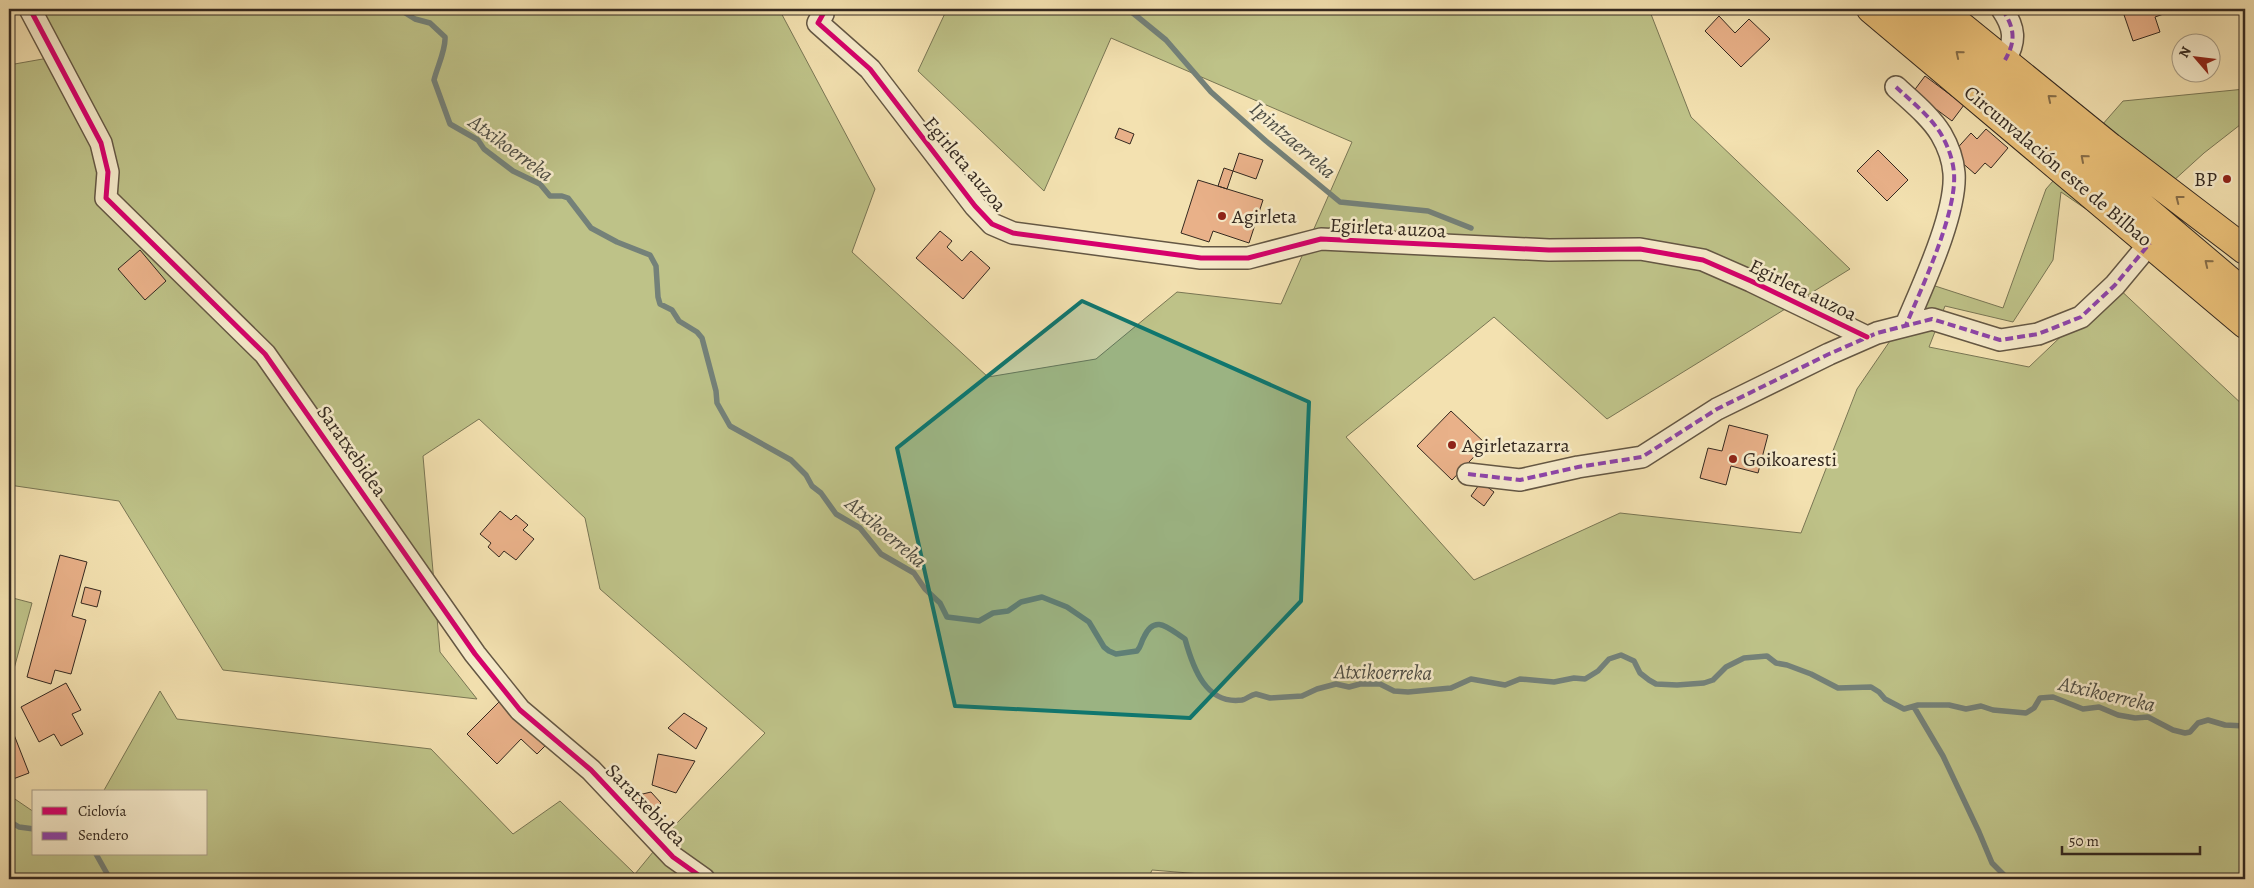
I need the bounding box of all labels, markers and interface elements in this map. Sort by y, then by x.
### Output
north arrow [2172,32,2222,82]
text: N [2174,43,2196,61]
one-way arrow [1956,51,1965,60]
street label: Circunvalación este de Bilbao [1958,79,2158,253]
water label: Ipintzaerreka [1244,95,1342,185]
one-way arrow [2048,95,2057,104]
water label: Atxikoerreka [462,107,559,188]
street label: Egirleta auzoa [917,111,1013,218]
one-way arrow [2080,155,2089,164]
place label: BP [2194,166,2217,193]
marker: BP [2221,173,2233,185]
one-way arrow [2176,196,2185,204]
place label: Agirleta [1231,203,1297,230]
marker: Agirleta [1216,210,1228,222]
street label: Egirleta auzoa [1329,211,1448,245]
street label: Egirleta auzoa [1745,252,1862,328]
one-way arrow [2204,260,2213,269]
street label: Saratxebidea [311,400,394,503]
place label: Agirletazarra [1461,432,1570,459]
marker: Agirletazarra [1446,439,1458,451]
place label: Goikoaresti [1743,446,1837,473]
marker: Goikoaresti [1727,453,1739,465]
water label: Atxikoerreka [839,489,933,574]
water label: Atxikoerreka [1333,657,1433,687]
water label: Atxikoerreka [2055,669,2158,719]
street label: Saratxebidea [600,758,693,853]
legend [32,790,208,856]
text: Ciclovía [78,801,126,821]
scale bar [2062,823,2199,855]
text: Sendero [78,825,128,845]
text: 50 m [2069,831,2099,851]

